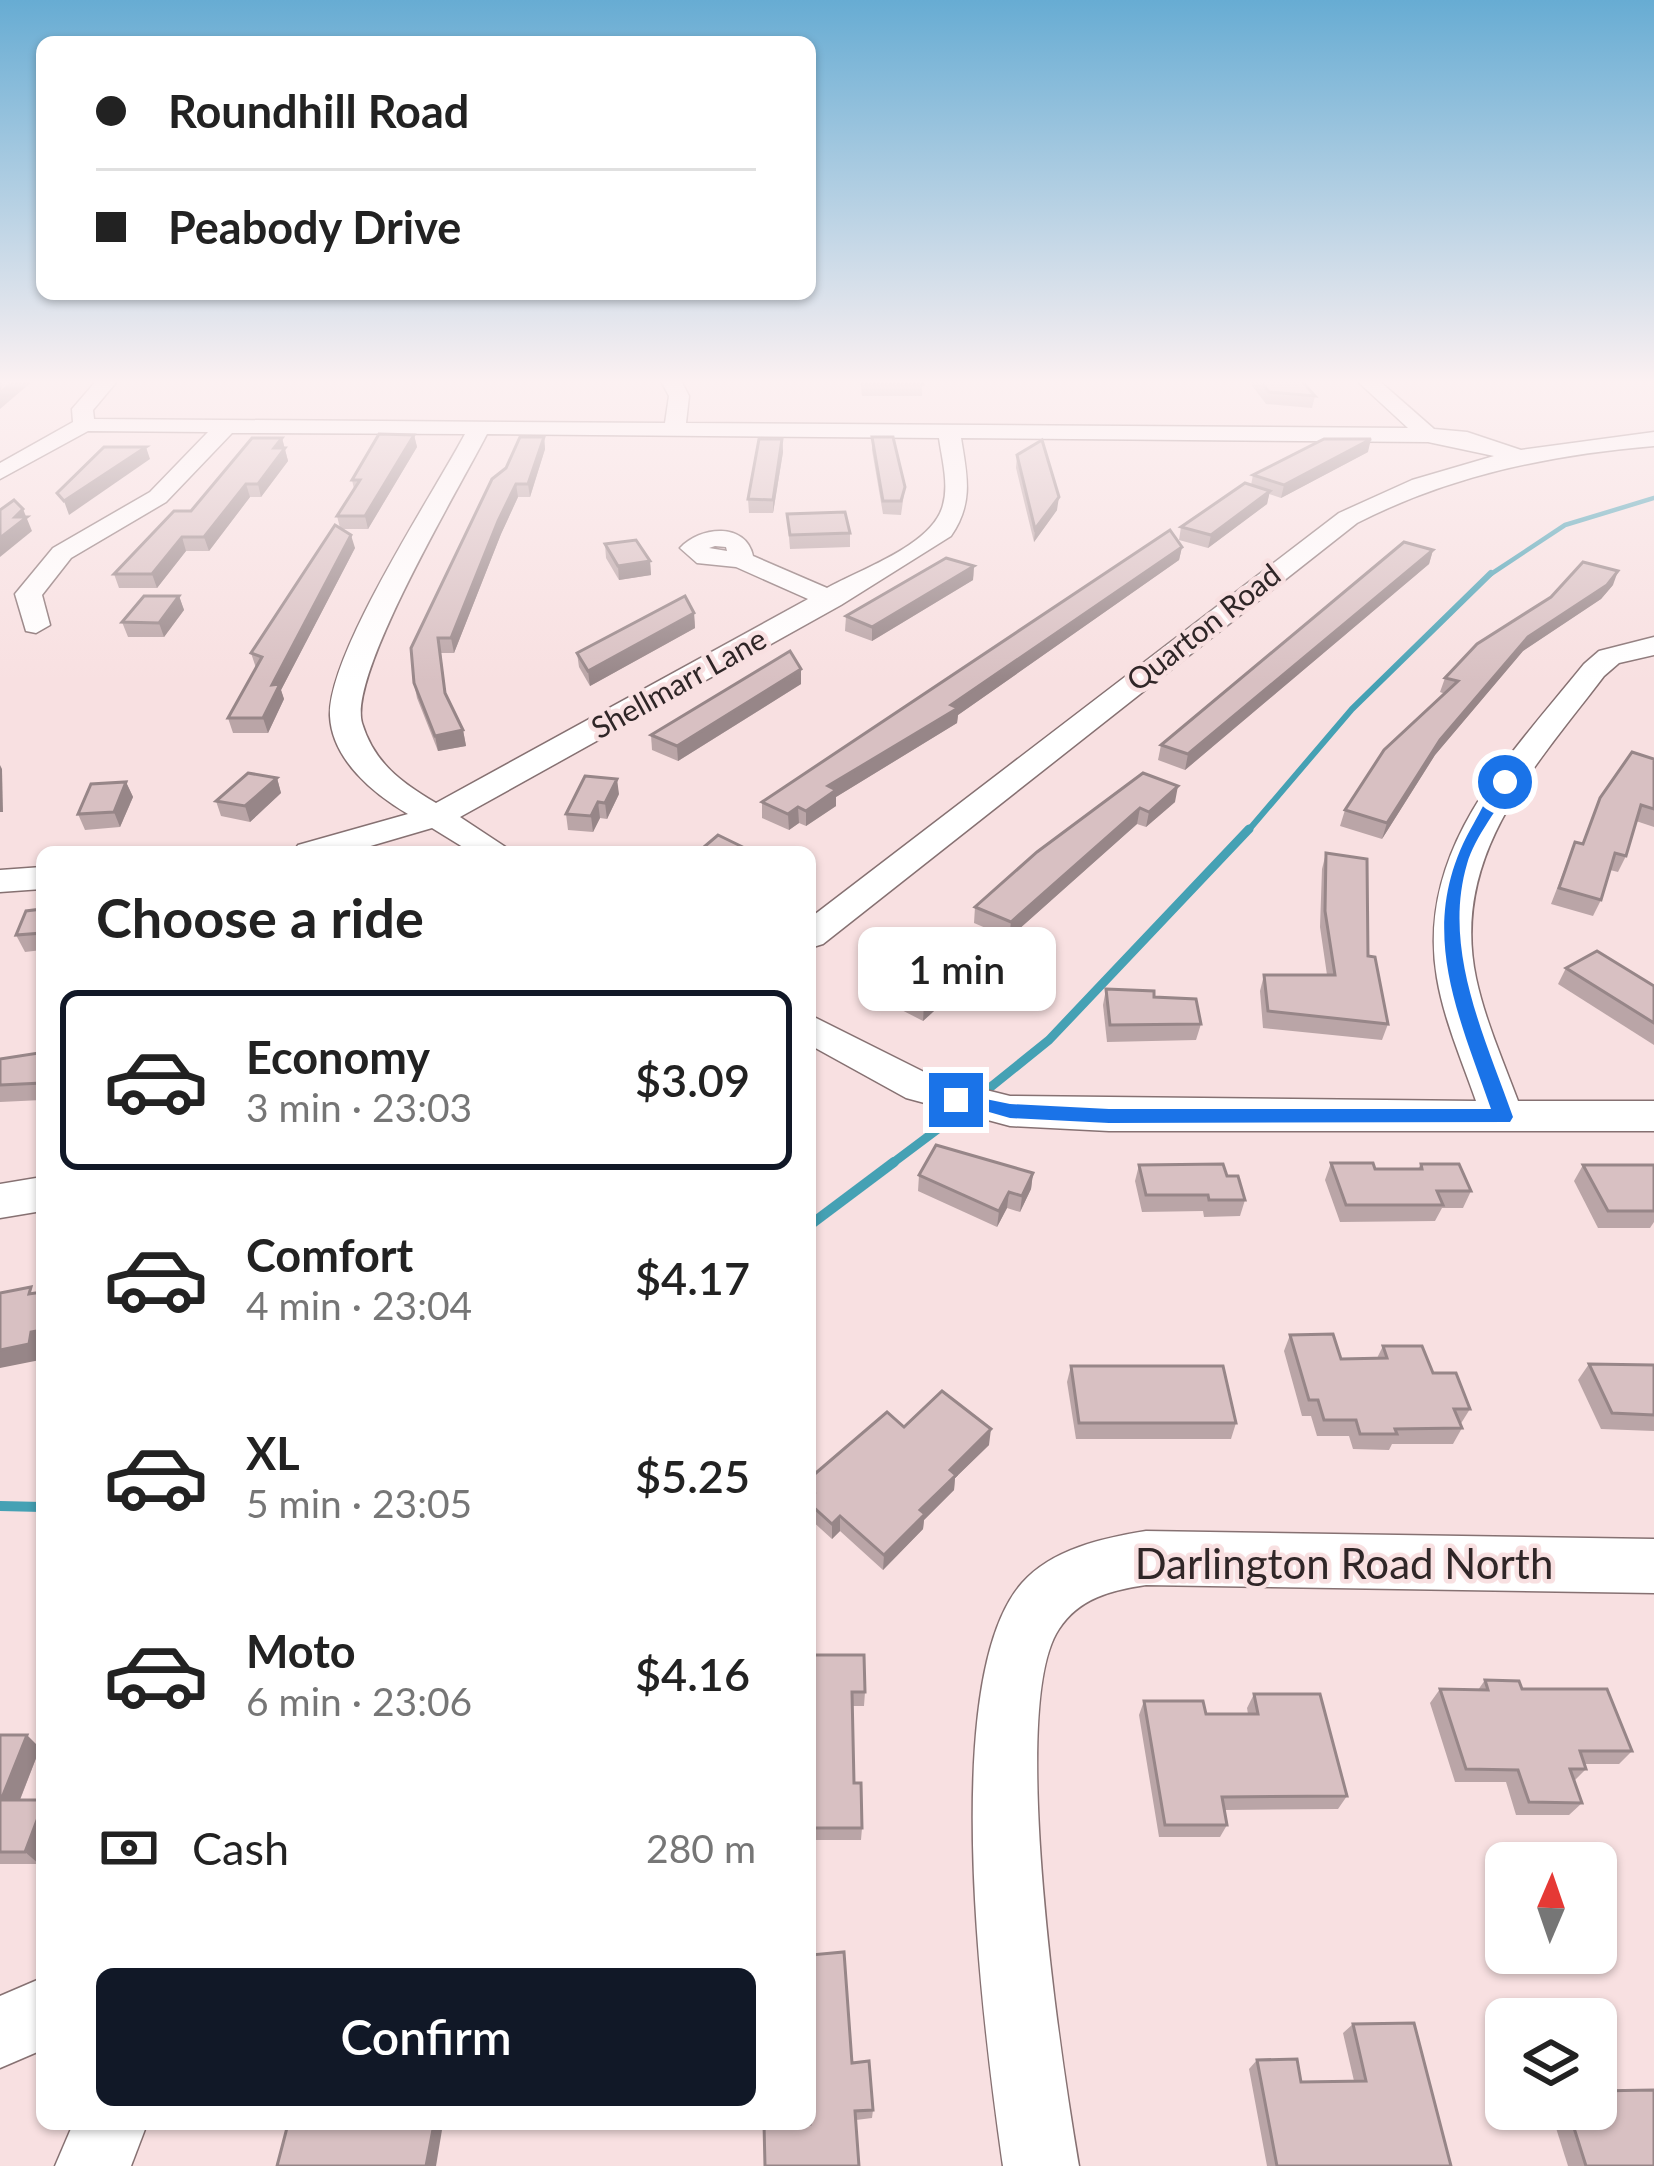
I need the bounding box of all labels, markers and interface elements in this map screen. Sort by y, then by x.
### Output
text: Roundhill Road [168,84,469,138]
text: Peabody Drive [168,200,461,254]
street label: Quarton Road [1119,555,1287,698]
street label: Shellmarr Lane [584,619,772,745]
route start [1478,755,1532,809]
text: Choose a ride [96,885,424,950]
callout: 1 min [857,926,1055,1010]
text: 1 min [909,946,1005,992]
icon: car [102,1026,210,1134]
text: Economy [246,1030,430,1084]
text: $3.09 [635,1053,750,1107]
route end [929,1073,983,1127]
text: 3 min · 23:03 [246,1084,472,1130]
icon: car [102,1224,210,1332]
text: Comfort [246,1228,413,1282]
text: $4.17 [635,1251,750,1305]
text: 4 min · 23:04 [246,1282,472,1328]
icon: car [102,1422,210,1530]
text: XL [246,1426,300,1480]
text: $5.25 [635,1449,750,1503]
text: 5 min · 23:05 [246,1480,472,1526]
street label: Darlington Road North [1135,1538,1553,1588]
icon: car [102,1620,210,1728]
text: Moto [246,1624,356,1678]
text: $4.16 [635,1647,750,1701]
text: 6 min · 23:06 [246,1678,472,1724]
icon: cash [96,1815,162,1881]
text: Cash [192,1821,289,1875]
text: 280 m [646,1825,756,1871]
north arrow [1485,1842,1617,1974]
map controls [1485,1842,1617,2130]
button: Confirm [96,1968,756,2106]
button: layers [1485,1998,1617,2130]

